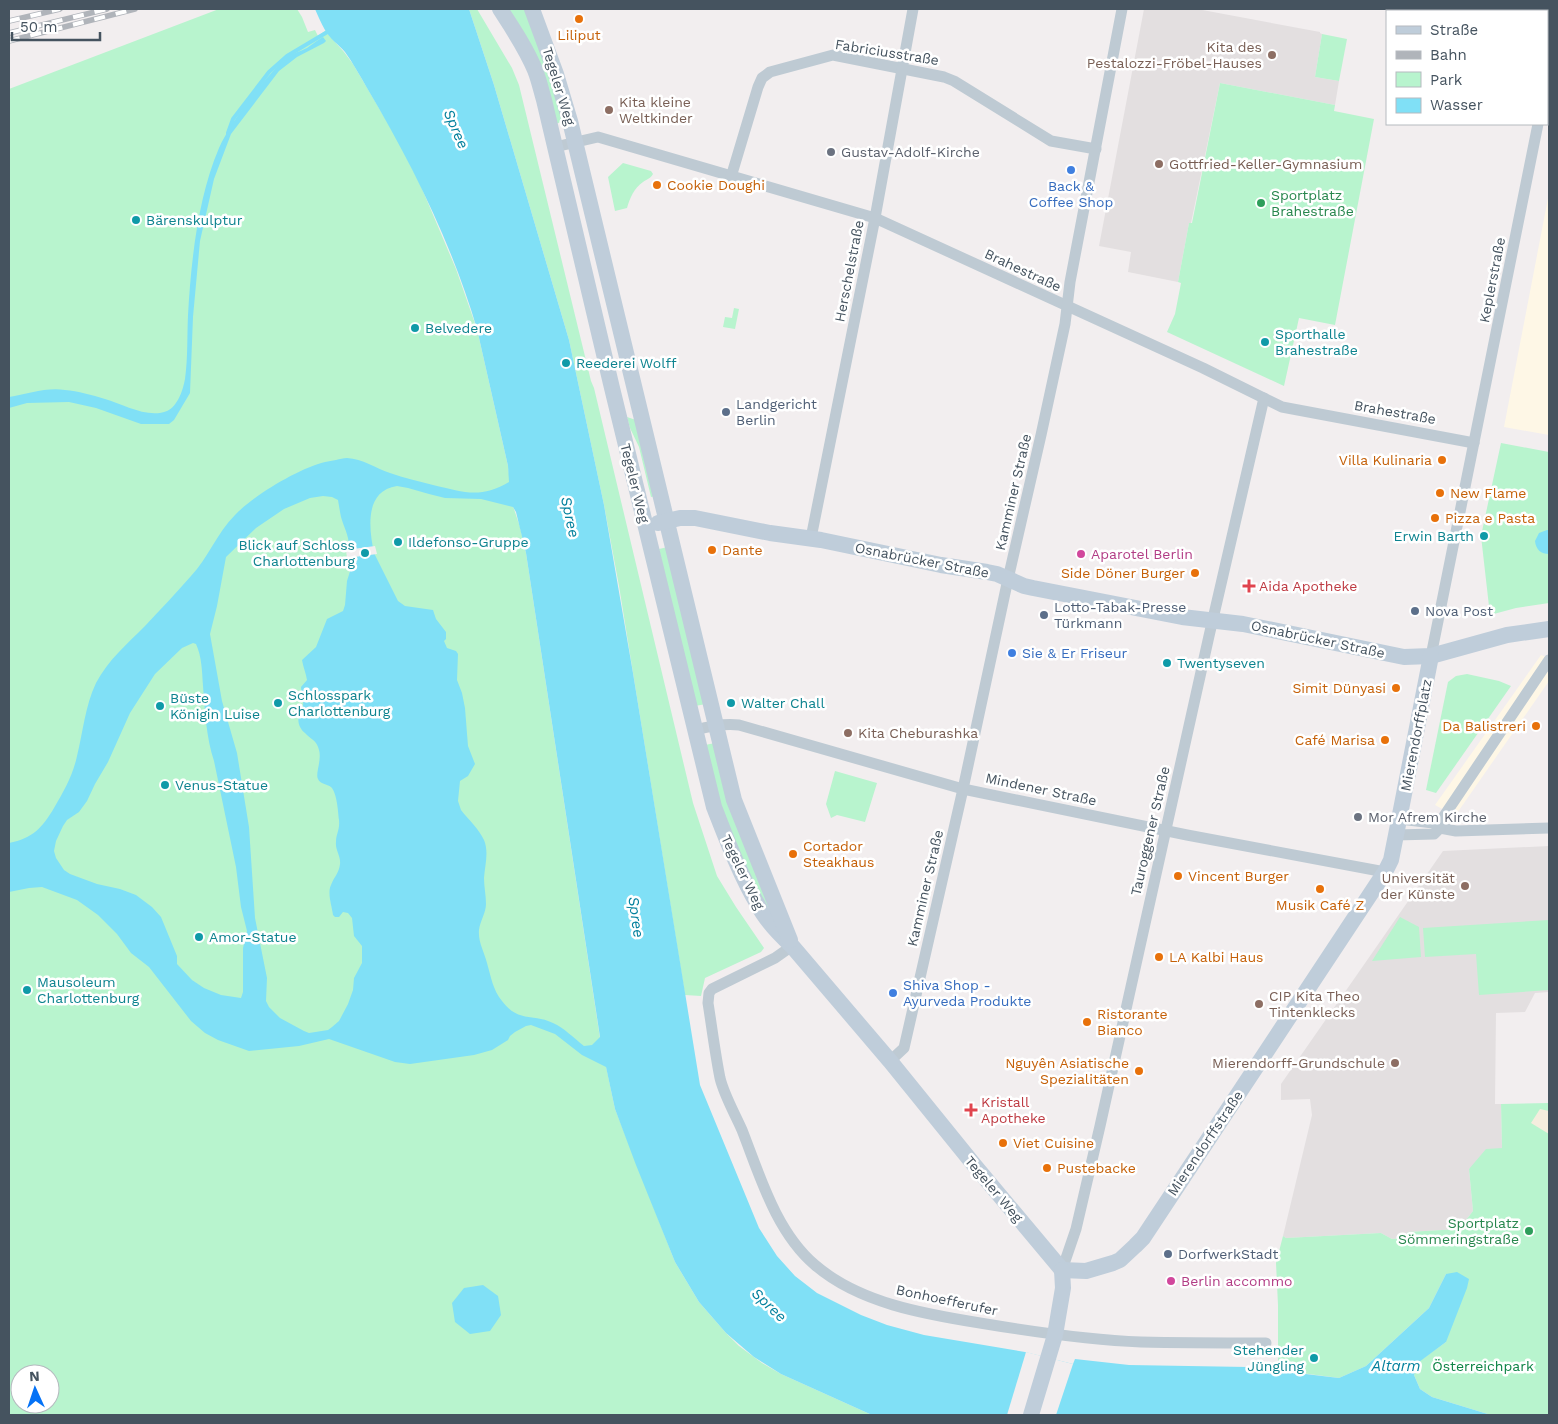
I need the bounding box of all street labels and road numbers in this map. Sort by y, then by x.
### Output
street label: Fabriciusstraße [834,36,940,68]
street label: Tegeler Weg [539,45,579,128]
street label: Herschelstraße [831,219,867,323]
street label: Keplerstraße [1476,236,1508,324]
street label: Brahestraße [982,245,1064,295]
street label: Brahestraße [1353,397,1437,427]
street label: Kamminer Straße [992,432,1034,552]
street label: Tegeler Weg [617,442,653,525]
street label: Osnabrücker Straße [854,539,990,581]
street label: Osnabrücker Straße [1250,617,1386,661]
street label: Mierendorffplatz [1397,678,1435,792]
street label: Tauroggener Straße [1127,765,1173,897]
street label: Mindener Straße [984,769,1098,809]
street label: Kamminer Straße [904,828,946,948]
street label: Tegeler Weg [718,832,768,912]
street label: Mierendorffstraße [1164,1087,1246,1199]
street label: Tegeler Weg [962,1153,1027,1226]
street label: Bonhoefferufer [895,1281,1000,1319]

